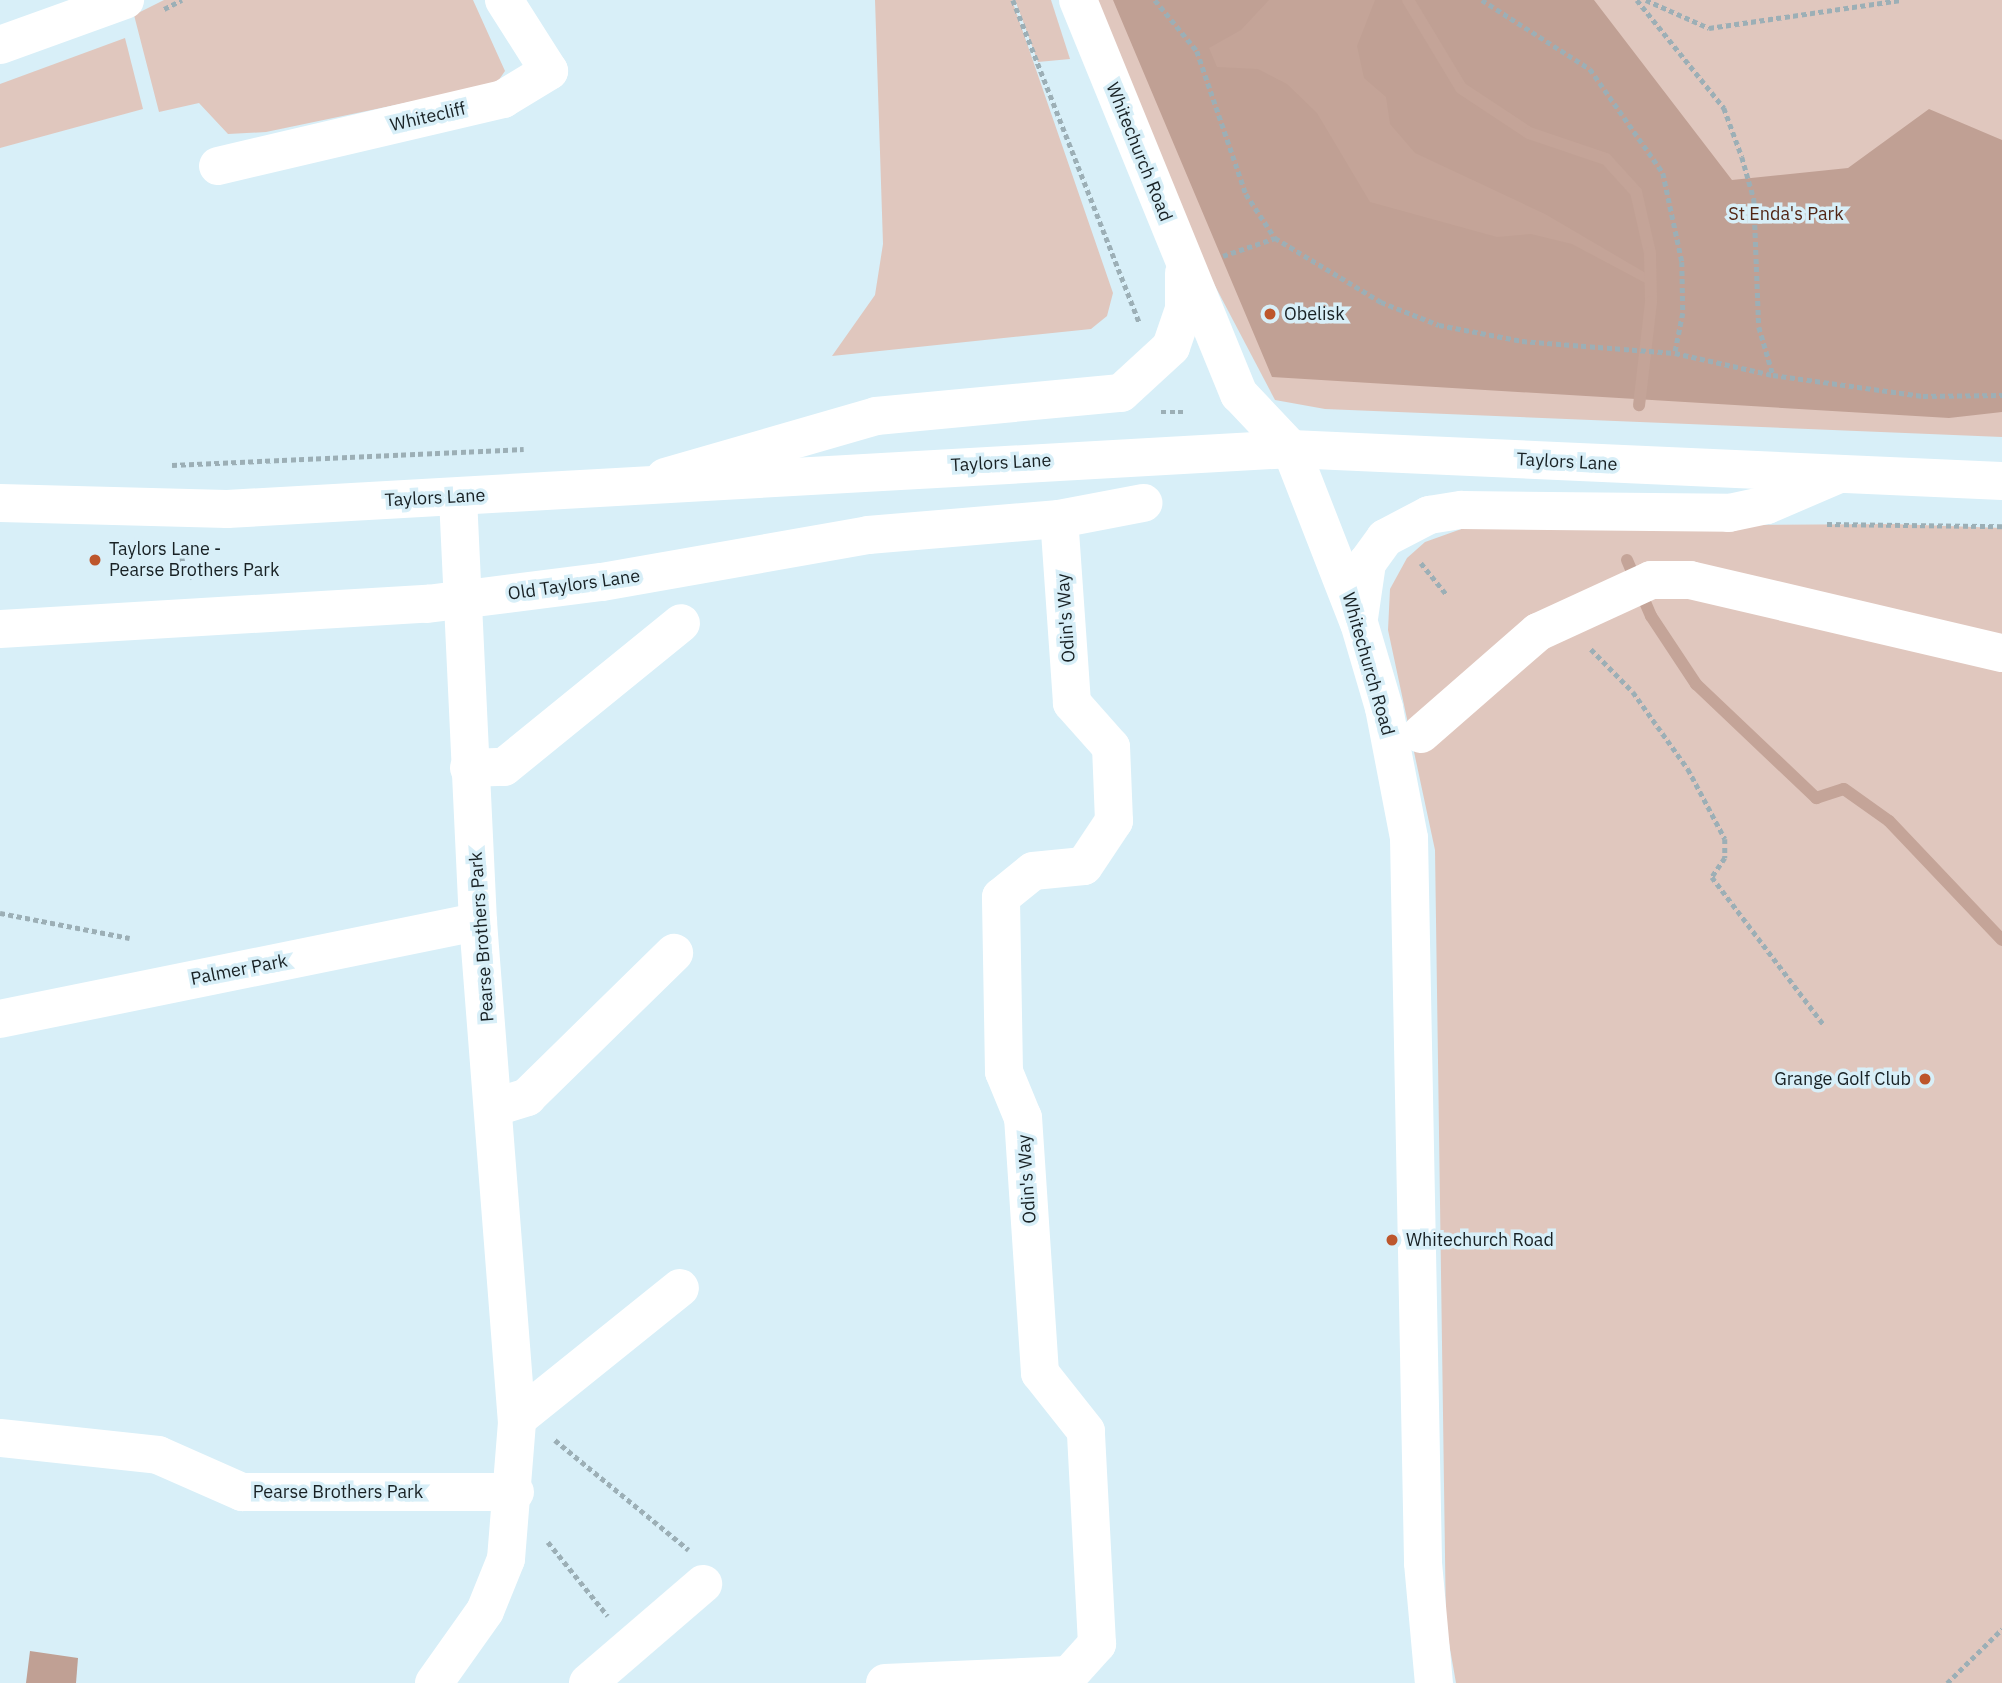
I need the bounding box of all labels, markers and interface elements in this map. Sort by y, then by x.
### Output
street label: Whitechurch Road [1101,79,1177,225]
street label: Whitecliff [388,98,468,136]
park label: St Enda's Park [1728,203,1844,225]
place label: Obelisk [1284,303,1345,325]
marker: Obelisk [1262,306,1278,322]
street label: Taylors Lane [1516,449,1618,475]
street label: Taylors Lane [950,450,1052,476]
street label: Taylors Lane [384,485,486,511]
place label: Taylors Lane - Pearse Brothers Park [109,539,279,582]
marker: Taylors Lane - Pearse Brothers Park [87,552,103,568]
street label: Old Taylors Lane [507,565,641,605]
street label: Odin's Way [1052,573,1080,663]
street label: Whitechurch Road [1337,590,1399,738]
street label: Pearse Brothers Park [465,851,499,1023]
street label: Palmer Park [189,950,289,990]
place label: Grange Golf Club [1774,1068,1911,1090]
marker: Grange Golf Club [1917,1071,1933,1087]
street label: Odin's Way [1013,1134,1041,1224]
place label: Whitechurch Road [1406,1229,1554,1251]
marker: Whitechurch Road [1384,1232,1400,1248]
street label: Pearse Brothers Park [253,1481,423,1503]

